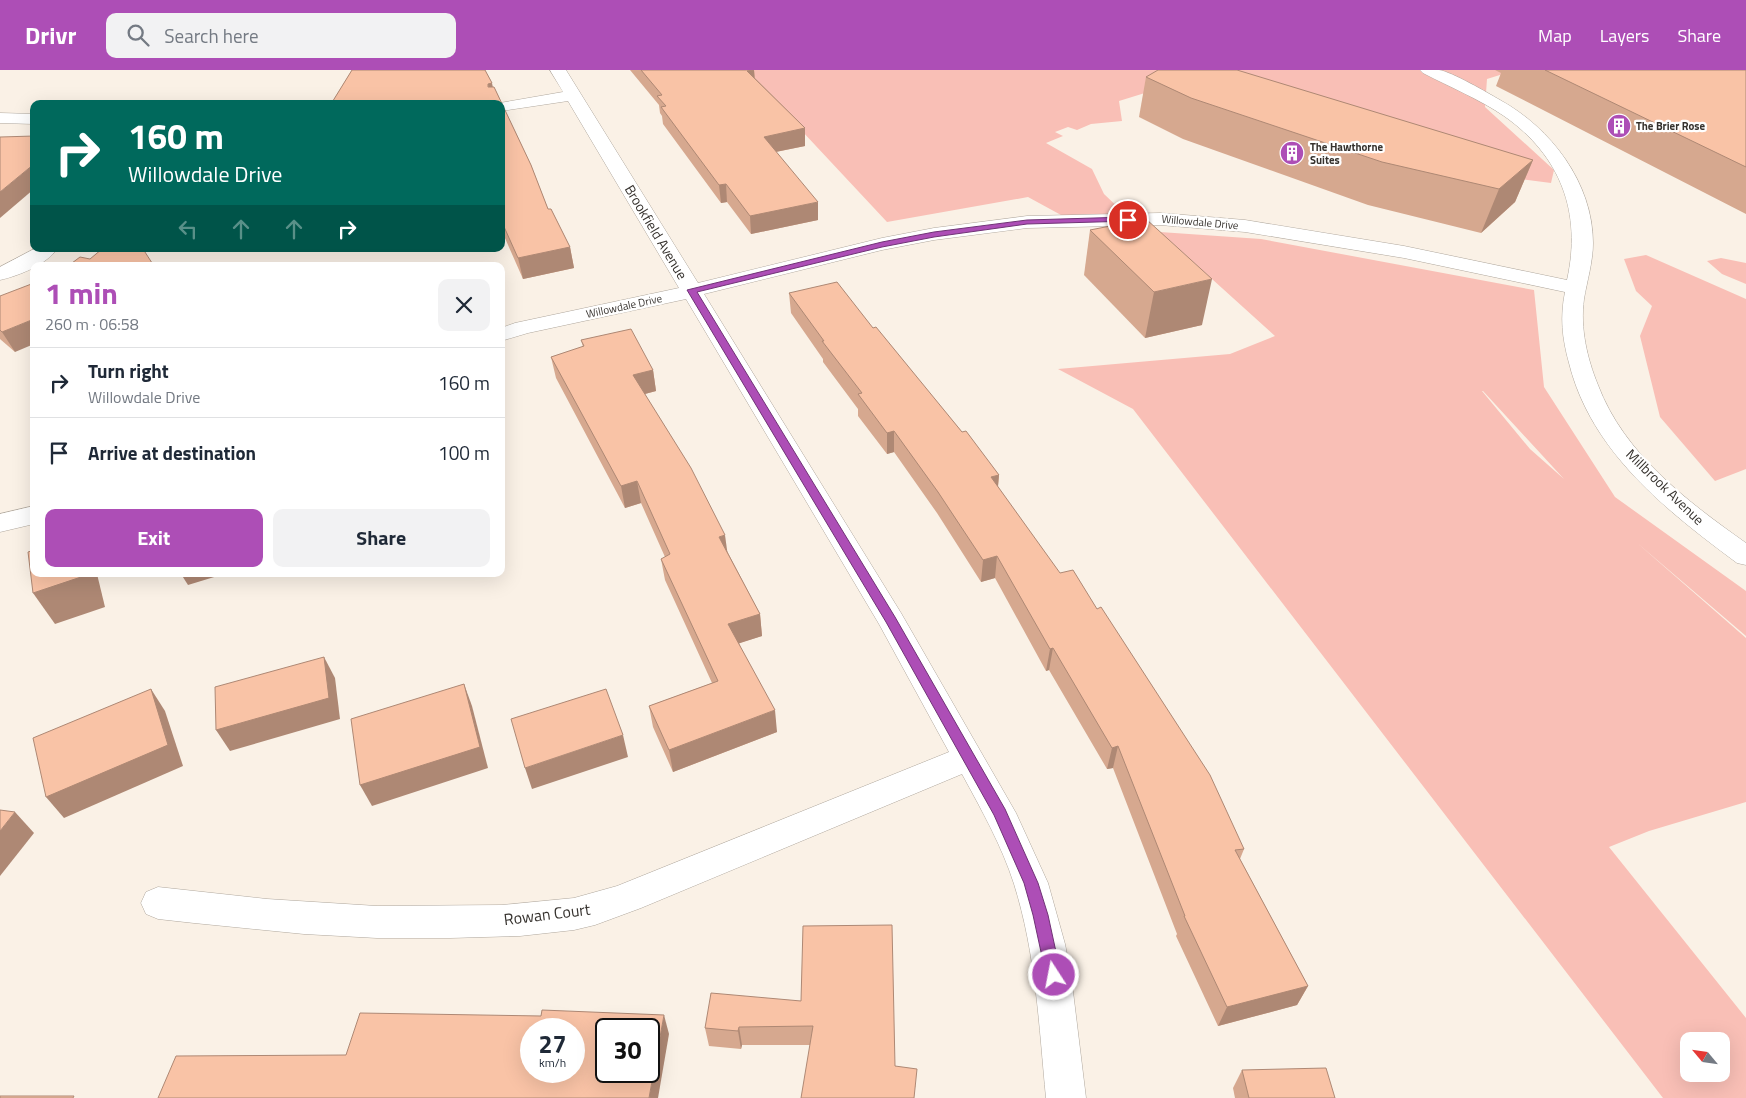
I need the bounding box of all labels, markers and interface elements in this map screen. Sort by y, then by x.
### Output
search box [106,13,456,58]
text: Drivr [25,17,76,53]
icon: search [124,21,152,49]
text: Search here [164,21,259,50]
text: Map [1538,22,1572,49]
text: Layers [1600,22,1649,49]
text: Share [1677,22,1721,49]
text: 160 m [128,109,224,163]
building icon: The Brier Rose [1606,113,1632,139]
place label: The Brier Rose [1636,118,1705,134]
icon: right [45,120,110,185]
place label: The Hawthorne Suites [1310,139,1384,168]
building icon: The Hawthorne Suites [1279,140,1305,166]
text: Willowdale Drive [128,157,282,191]
street label: Brookfield Avenue [620,180,693,283]
pin [1107,199,1149,241]
icon: arrive [1114,206,1142,234]
street label: Willowdale Drive [1161,211,1240,233]
icon: left [174,215,202,243]
icon: ahead [227,215,255,243]
icon: ahead [280,215,308,243]
icon: right [333,215,361,243]
text: 1 min [45,270,118,316]
button: close [438,279,490,331]
street label: Willowdale Drive [585,290,664,322]
text: 260 m · 06:58 [45,312,139,336]
text: Turn right [88,356,169,385]
text: 160 m [438,368,490,397]
icon: right [45,369,73,397]
text: Willowdale Drive [88,385,200,409]
text: Arrive at destination [88,438,256,467]
text: 100 m [438,438,490,467]
icon: arrive [45,439,73,467]
street label: Millbrook Avenue [1621,444,1709,530]
button: Exit [45,509,263,567]
button: Share [273,509,490,567]
street label: Rowan Court [502,897,592,931]
position arrow [1027,948,1079,1000]
speed limit sign: 30 [595,1018,660,1083]
text: 27 [538,1025,567,1063]
north arrow [1680,1032,1730,1082]
map controls [1680,1032,1730,1082]
text: km/h [539,1053,566,1072]

